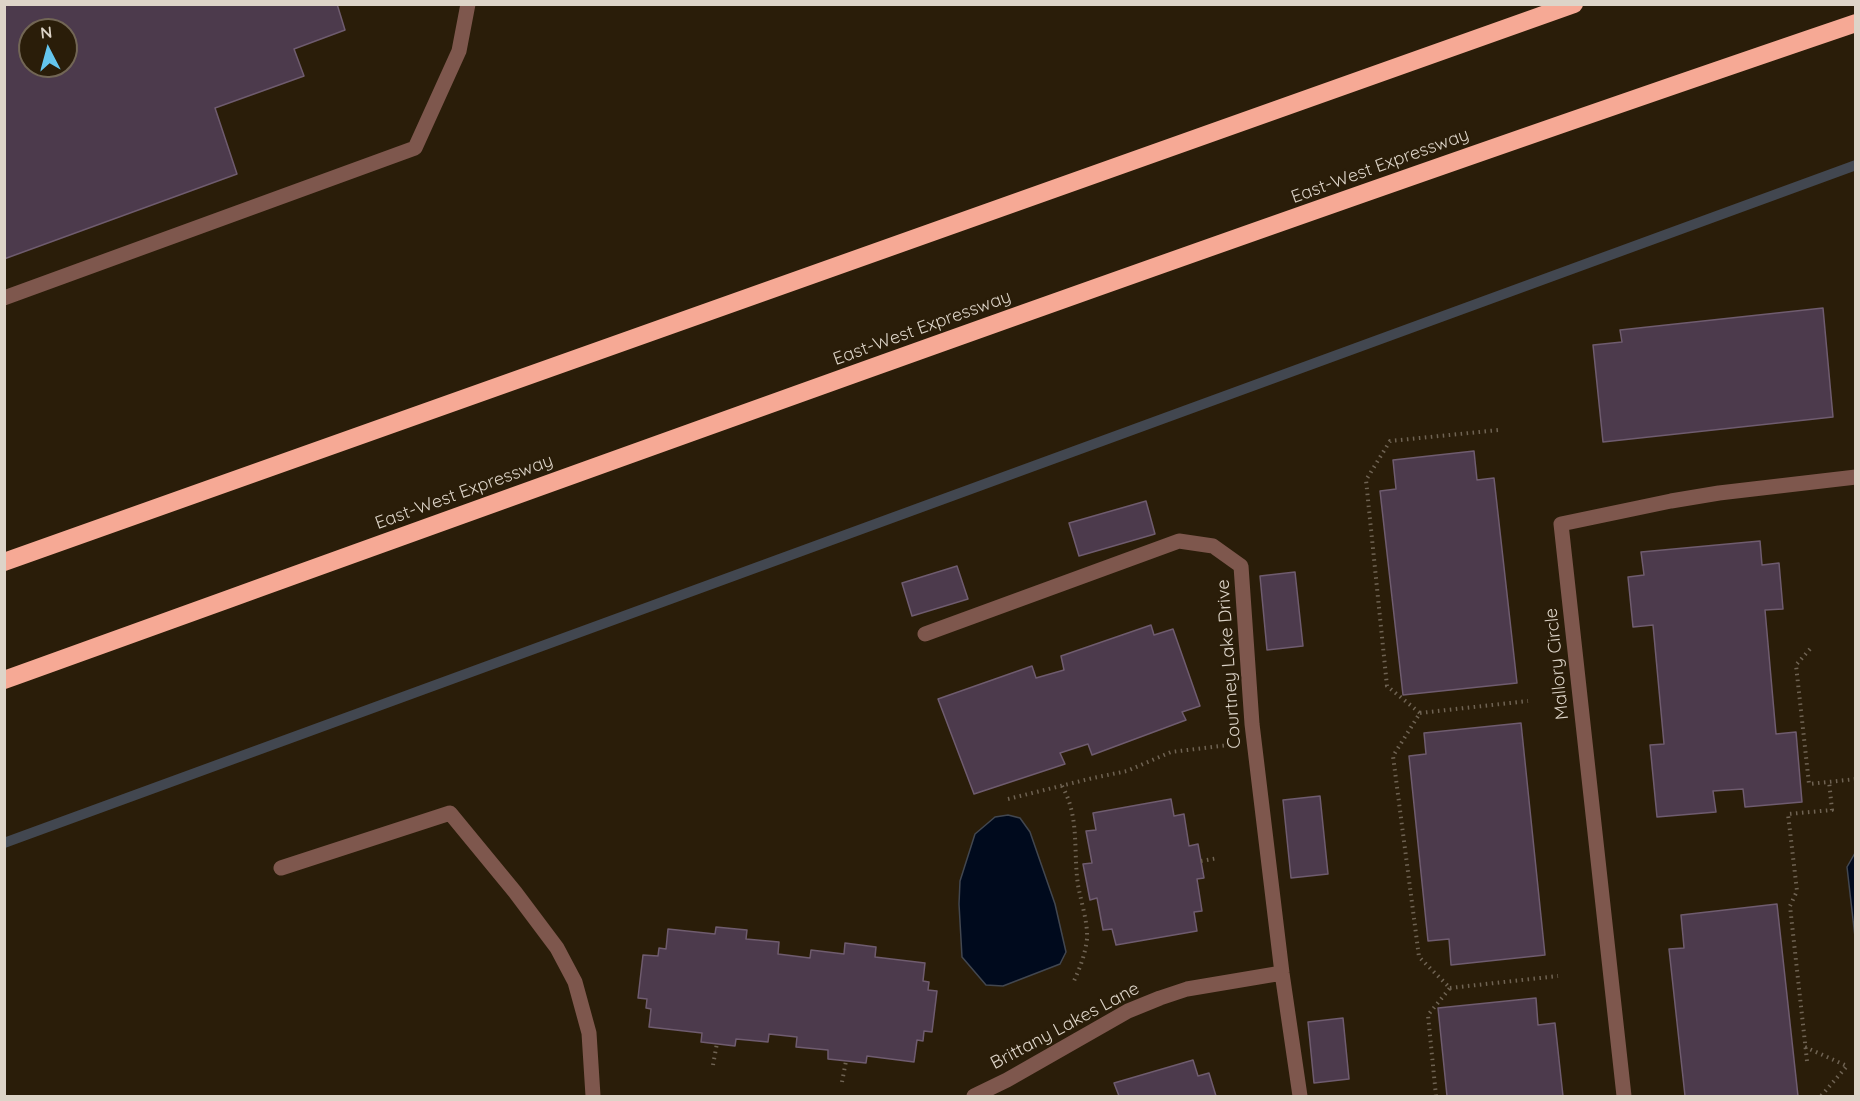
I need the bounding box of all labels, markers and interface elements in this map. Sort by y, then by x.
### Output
north arrow [18,18,78,78]
text: N [39,22,53,43]
street label: East-West Expressway [1288,124,1472,208]
street label: East-West Expressway [830,286,1014,370]
street label: East-West Expressway [372,450,556,534]
street label: Courtney Lake Drive [1212,579,1246,749]
street label: Mallory Circle [1540,607,1574,721]
street label: Brittany Lakes Lane [987,978,1143,1074]

